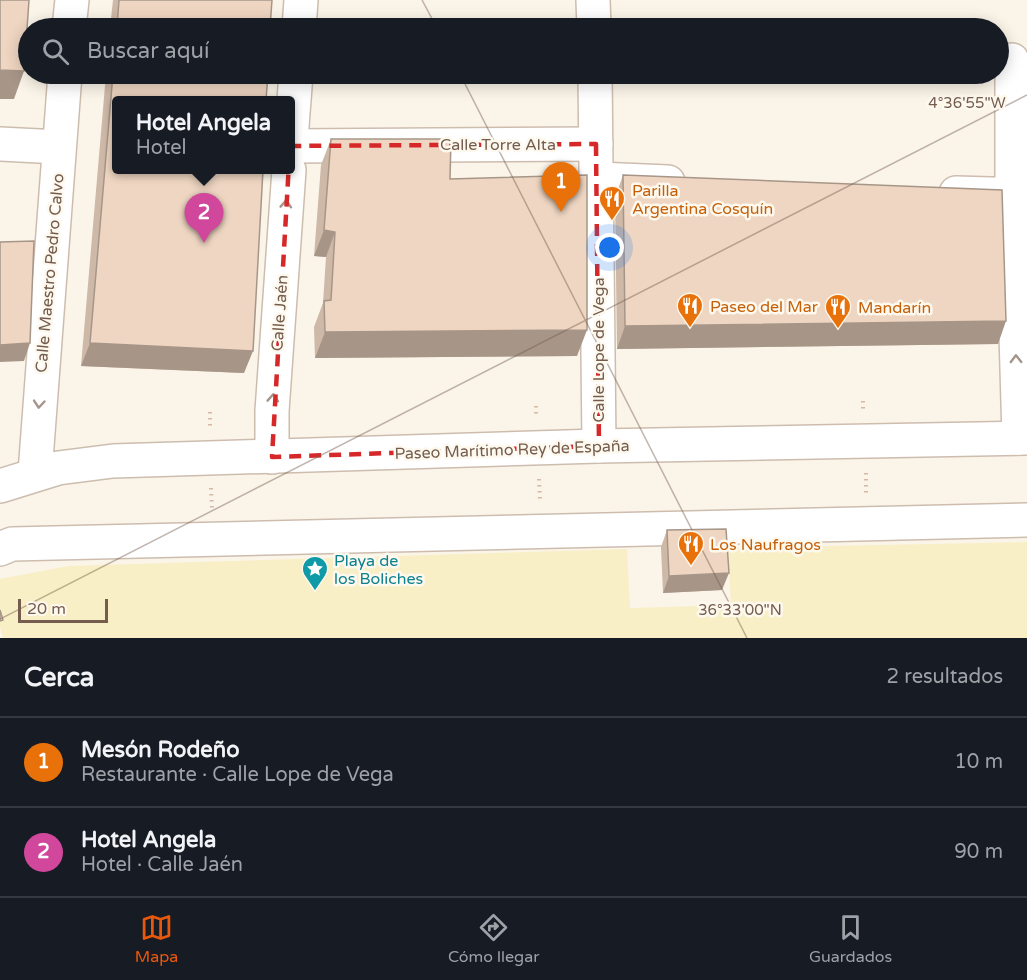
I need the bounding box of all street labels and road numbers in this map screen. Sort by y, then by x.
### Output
street label: Calle Torre Alta [440,135,556,155]
street label: Calle Maestro Pedro Calvo [31,173,69,374]
street label: Calle Jaén [267,274,293,352]
street label: Calle Lope de Vega [589,277,609,423]
street label: Paseo Marítimo Rey de España [394,436,630,464]

